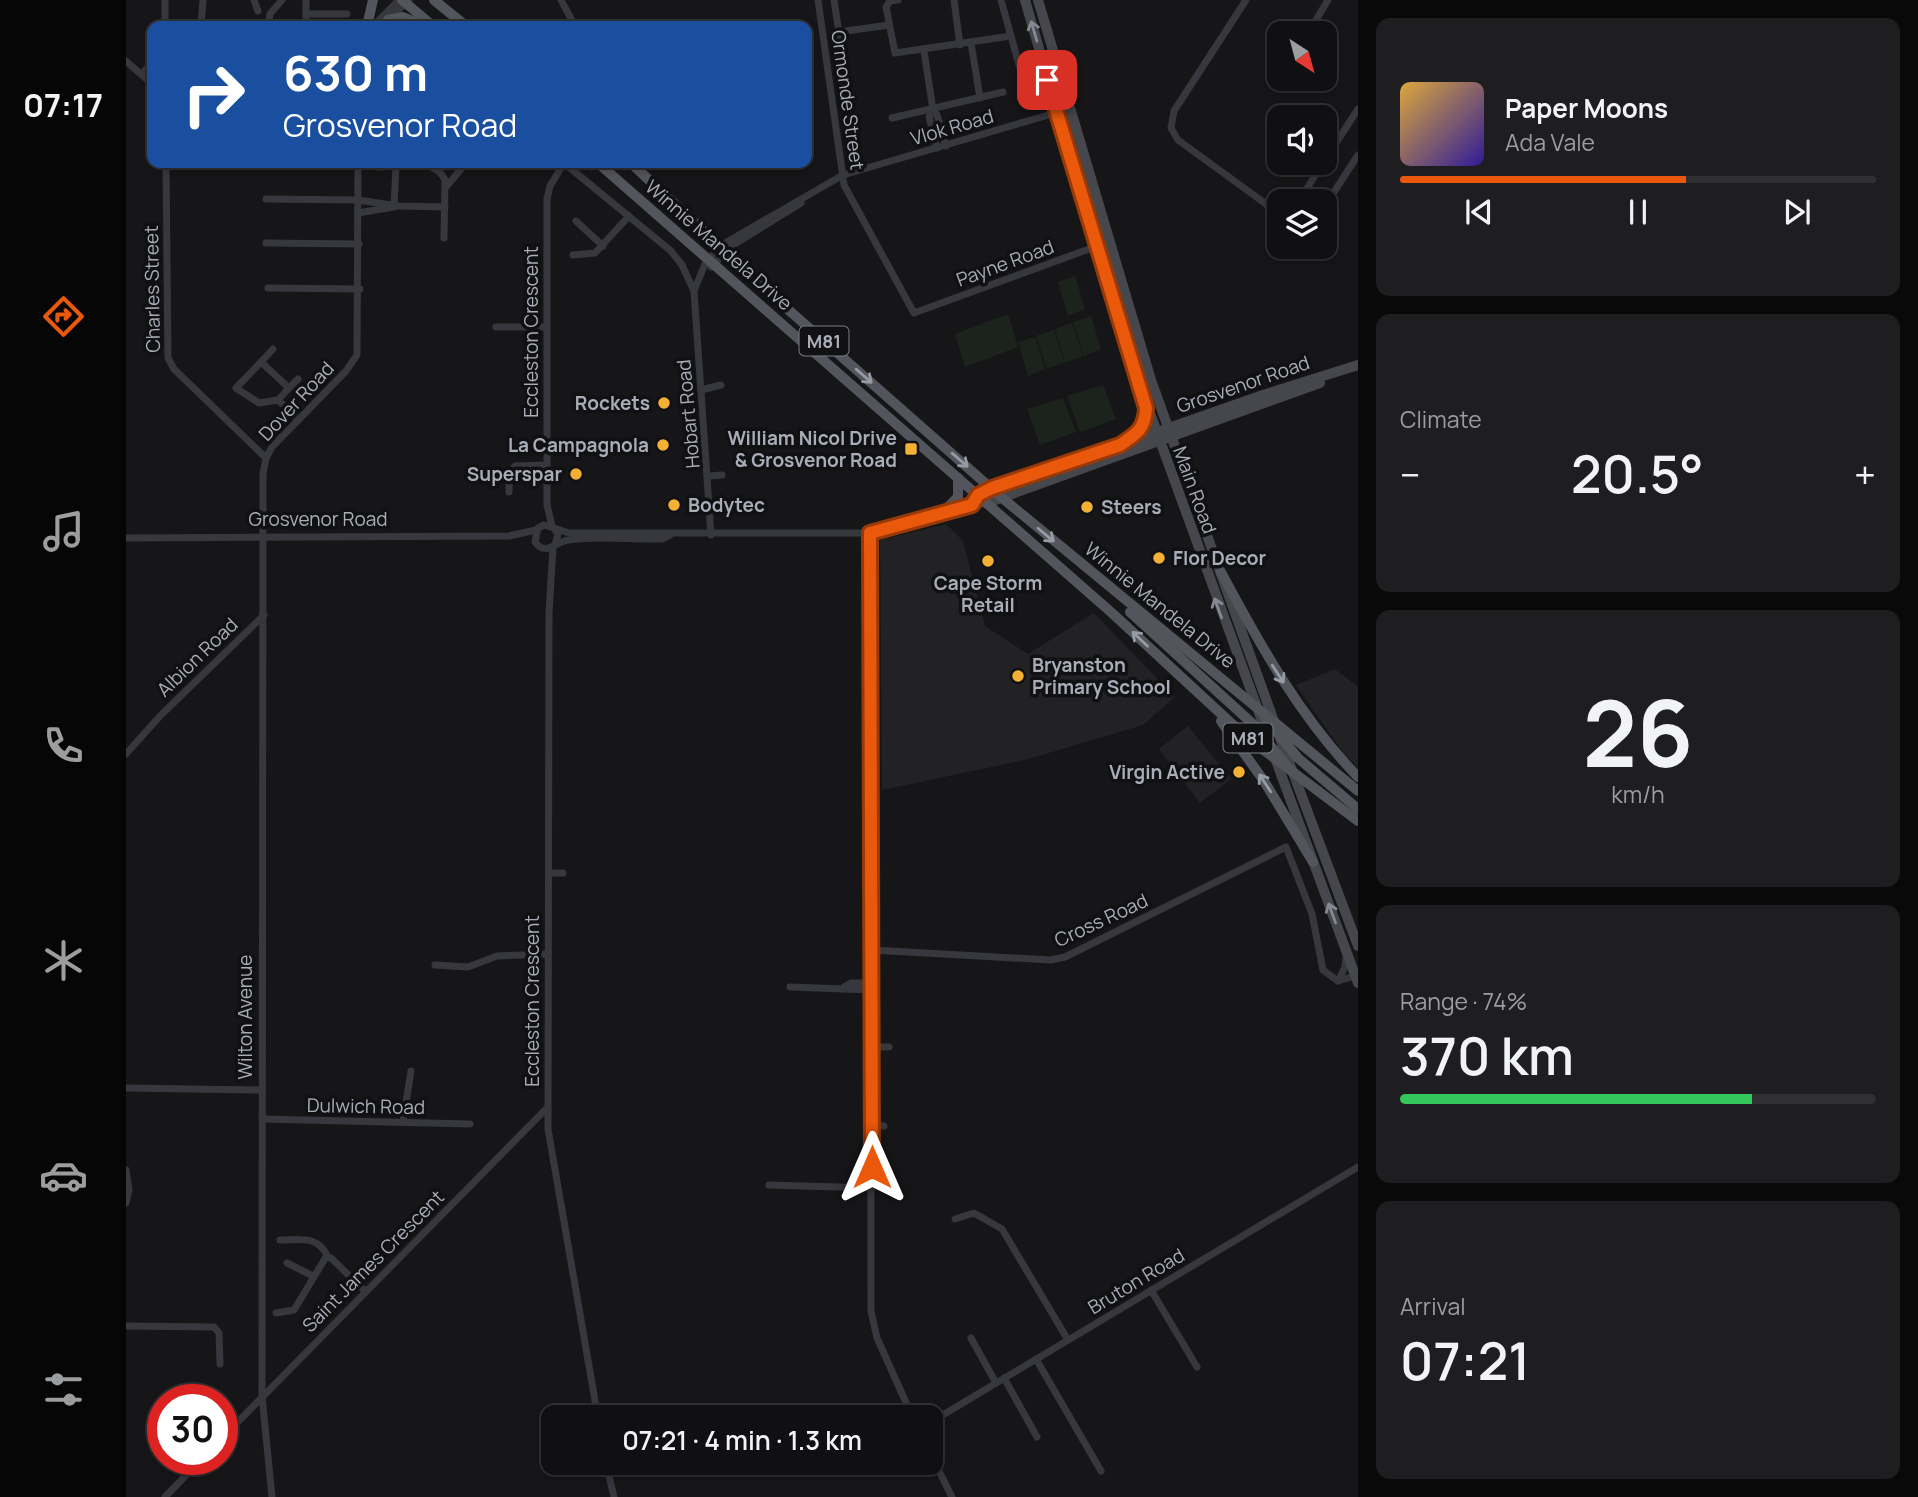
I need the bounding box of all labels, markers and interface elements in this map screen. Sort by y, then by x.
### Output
one-way arrow [1026,20,1039,42]
north arrow [1267,21,1337,91]
map controls [1267,21,1337,259]
street label: Ormonde Street [825,28,871,172]
text: 630 m [283,39,428,106]
icon: right [168,49,259,140]
pin [1017,50,1077,110]
icon: arrive [1028,61,1066,99]
text: 07:17 [23,83,103,127]
text: Paper Moons [1505,90,1668,126]
text: Grosvenor Road [283,103,517,147]
street label: Vlok Road [908,103,996,151]
button: sound [1267,105,1337,175]
text: Ada Vale [1505,126,1595,158]
street label: Winnie Mandela Drive [640,174,798,316]
button: layers [1267,189,1337,259]
icon: previous [1460,193,1498,231]
icon: pause [1619,193,1657,231]
icon: next [1778,193,1816,231]
street label: Charles Street [138,225,166,353]
street label: Payne Road [953,233,1057,293]
street label: Eccleston Crescent [518,246,544,418]
icon: directions [39,292,88,341]
road number: M81 [800,326,848,356]
street label: Grosvenor Road [1173,349,1313,419]
street label: Dover Road [252,356,340,446]
street label: Hobart Road [670,358,706,470]
one-way arrow [855,368,873,384]
place label: Rockets [575,390,650,416]
marker: Rockets [656,395,672,411]
text: Climate [1400,403,1482,435]
place label: William Nicol Drive & Grosvenor Road [727,425,897,473]
place label: La Campagnola [508,432,649,458]
marker: La Campagnola [655,437,671,453]
text: 20.5° [1571,438,1704,509]
marker: William Nicol Drive & Grosvenor Road [903,441,919,457]
street label: Main Road [1167,443,1223,537]
text: − [1400,448,1421,500]
text: + [1854,448,1876,500]
one-way arrow [950,452,968,468]
place label: Superspar [467,461,562,487]
marker: Superspar [568,466,584,482]
place label: Bodytec [688,492,765,518]
place label: Steers [1101,494,1162,520]
marker: Bodytec [666,497,682,513]
marker: Steers [1079,499,1095,515]
street label: Grosvenor Road [248,506,388,532]
icon: music [39,507,88,556]
one-way arrow [1037,527,1055,543]
street label: Winnie Mandela Drive [1079,536,1241,674]
place label: Flor Decor [1173,545,1267,571]
marker: Flor Decor [1151,550,1167,566]
marker: Cape Storm Retail [980,553,996,569]
place label: Cape Storm Retail [934,570,1042,618]
one-way arrow [1211,597,1223,619]
street label: Albion Road [151,612,243,702]
one-way arrow [1131,631,1149,647]
place label: Bryanston Primary School [1032,652,1171,700]
one-way arrow [1271,664,1285,683]
marker: Bryanston Primary School [1010,668,1026,684]
text: 26 [1583,670,1693,794]
icon: phone [39,721,88,770]
road number: M81 [1224,724,1272,752]
place label: Virgin Active [1109,759,1225,785]
marker: Virgin Active [1231,764,1247,780]
one-way arrow [1258,774,1272,793]
text: km/h [1611,778,1665,810]
street label: Cross Road [1050,887,1152,953]
one-way arrow [1325,902,1337,924]
street label: Eccleston Crescent [519,915,545,1087]
icon: climate [39,936,88,985]
street label: Wilton Avenue [232,955,258,1079]
text: Range · 74% [1400,985,1527,1017]
text: 370 km [1400,1020,1574,1091]
street label: Dulwich Road [307,1092,425,1120]
position arrow [835,1130,909,1204]
icon: car [39,1151,88,1200]
street label: Saint James Crescent [296,1184,450,1338]
street label: Bruton Road [1083,1242,1189,1320]
text: Arrival [1400,1290,1466,1322]
text: 07:21 [1400,1325,1530,1396]
icon: filters [39,1365,88,1414]
speed limit sign: 30 [147,1384,238,1475]
text: 07:21 · 4 min · 1.3 km [622,1422,862,1458]

